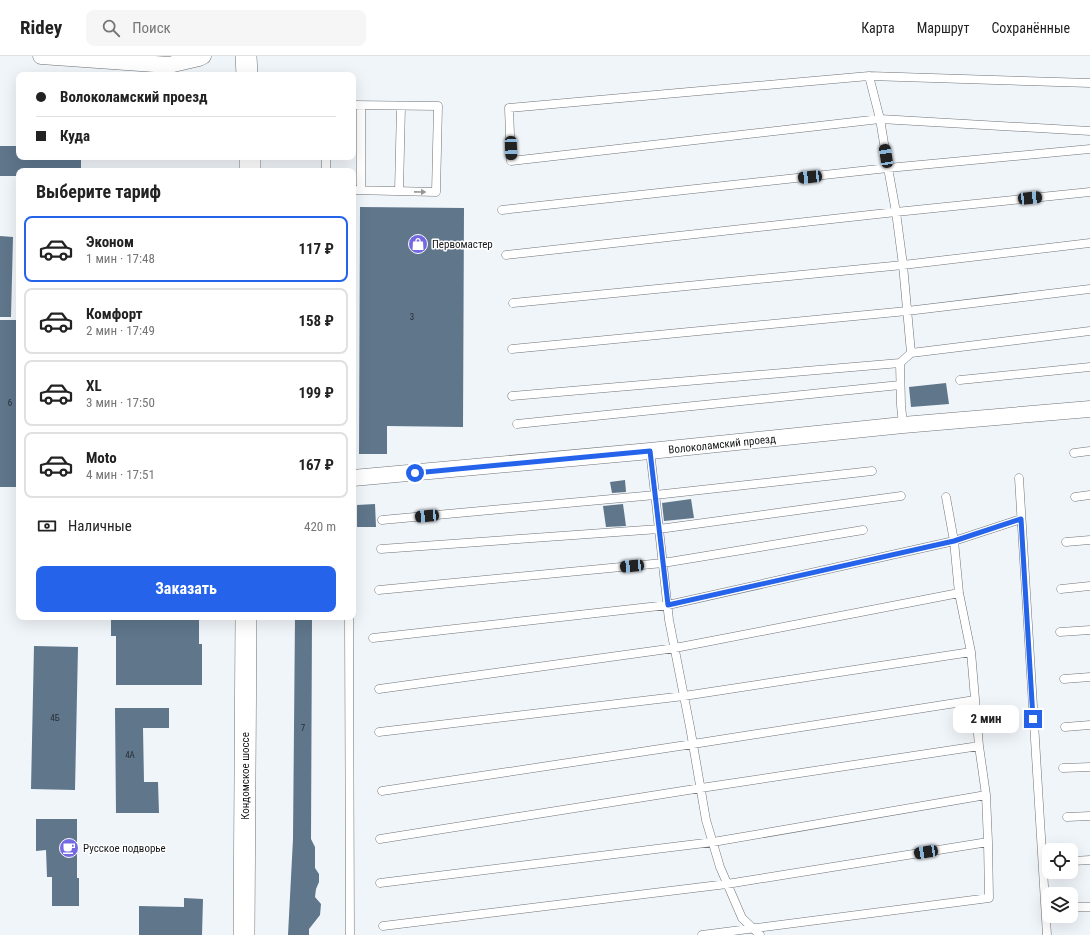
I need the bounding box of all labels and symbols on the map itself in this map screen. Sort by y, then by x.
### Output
car [505,136,517,160]
car [878,143,894,169]
car [797,170,823,184]
one-way arrow [414,188,426,195]
car [1017,191,1043,205]
shop icon: Первомастер [407,233,429,255]
place label: Первомастер [432,238,493,251]
house number: 3 [410,312,414,322]
house number: 6 [8,398,12,408]
street label: Волоколамский проезд [668,432,776,457]
route start [406,464,424,482]
car [415,509,439,523]
car [620,559,644,573]
callout: 2 мин [953,705,1019,733]
route end [1024,710,1042,728]
house number: 4Б [50,713,60,723]
house number: 7 [301,723,306,733]
street label: Кондомское шоссе [239,732,252,820]
house number: 4А [125,750,135,760]
cafe icon: Русское подворье [58,837,80,859]
place label: Русское подворье [83,842,166,855]
car [913,844,939,860]

